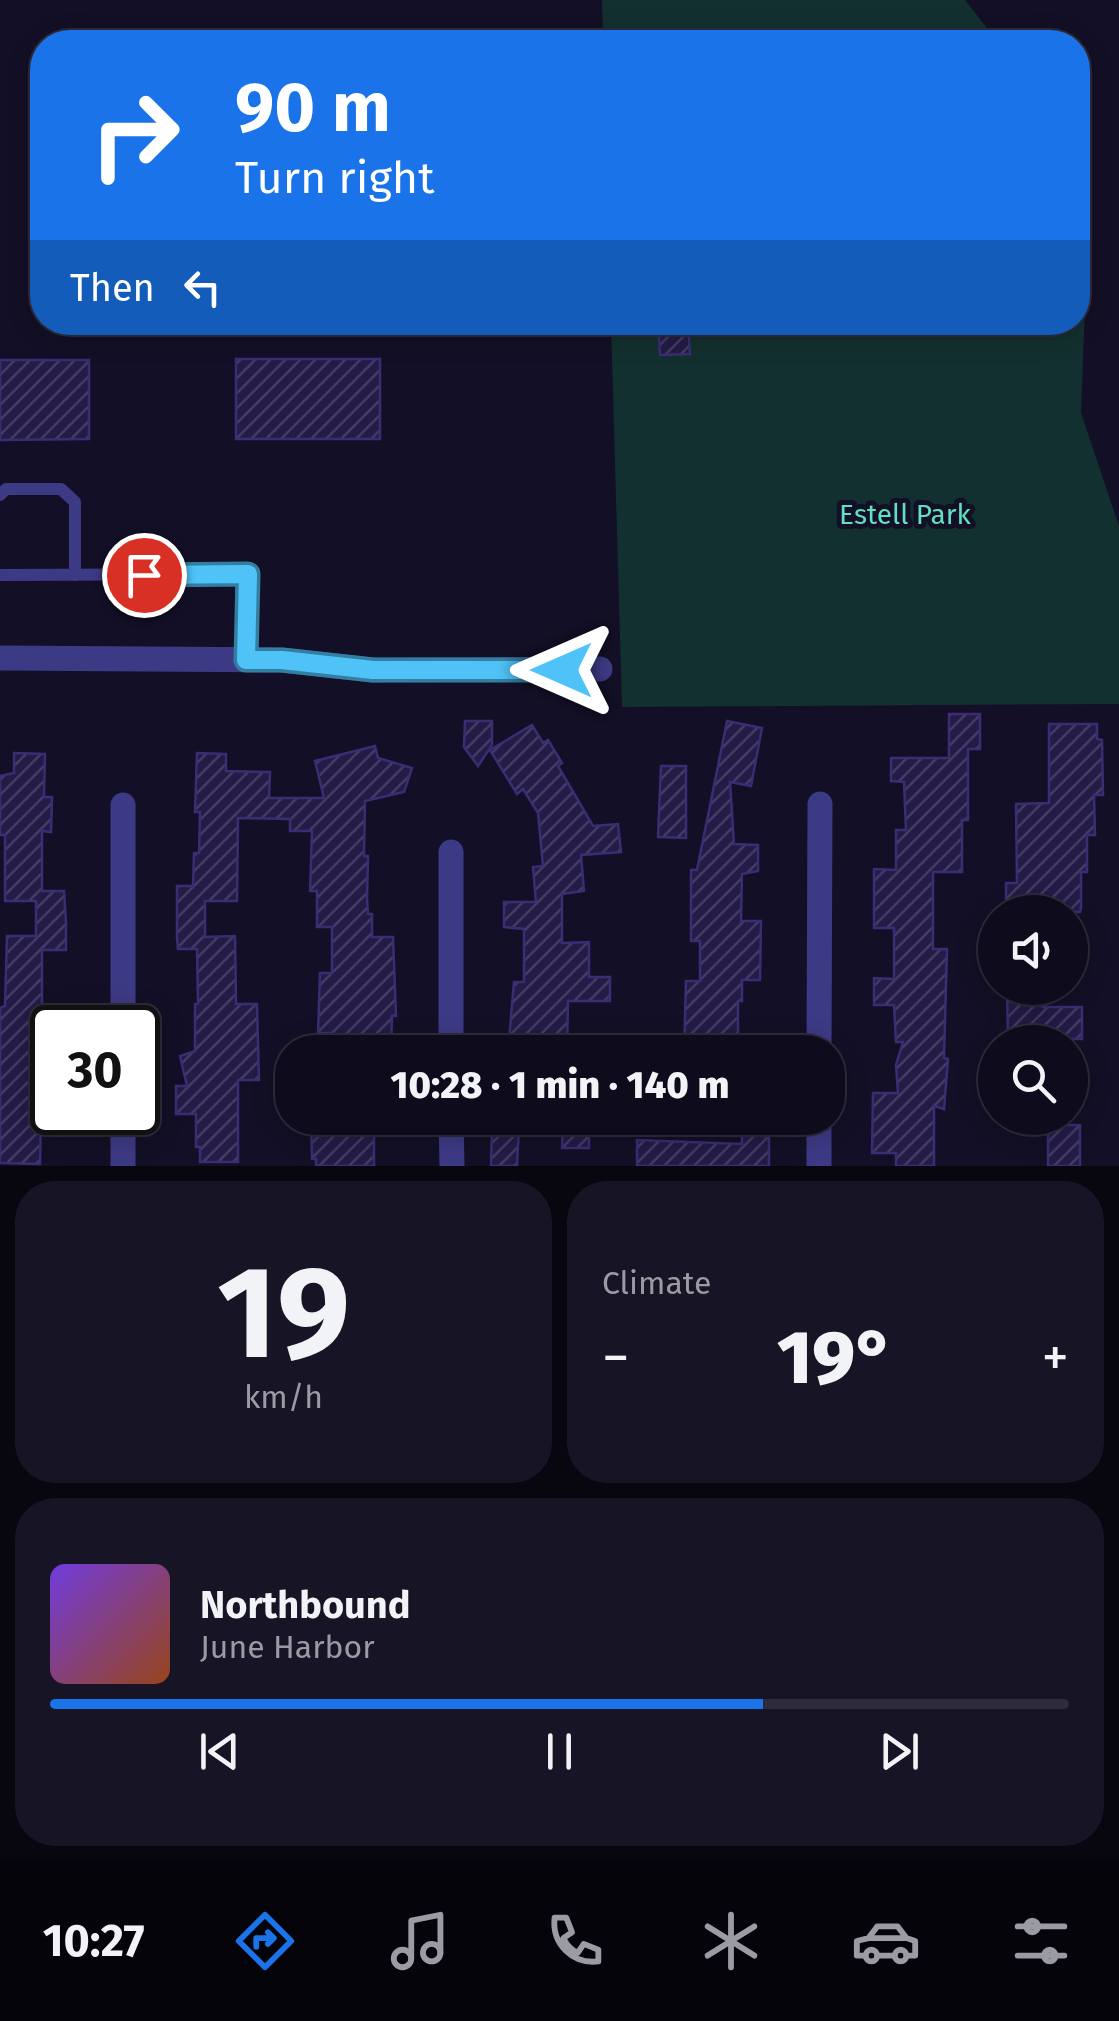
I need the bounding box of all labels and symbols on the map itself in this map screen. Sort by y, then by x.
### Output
park label: Estell Park [839,498,972,531]
pin [102,533,187,618]
position arrow [510,618,614,722]
speed limit sign: 30 [30,1005,160,1135]

